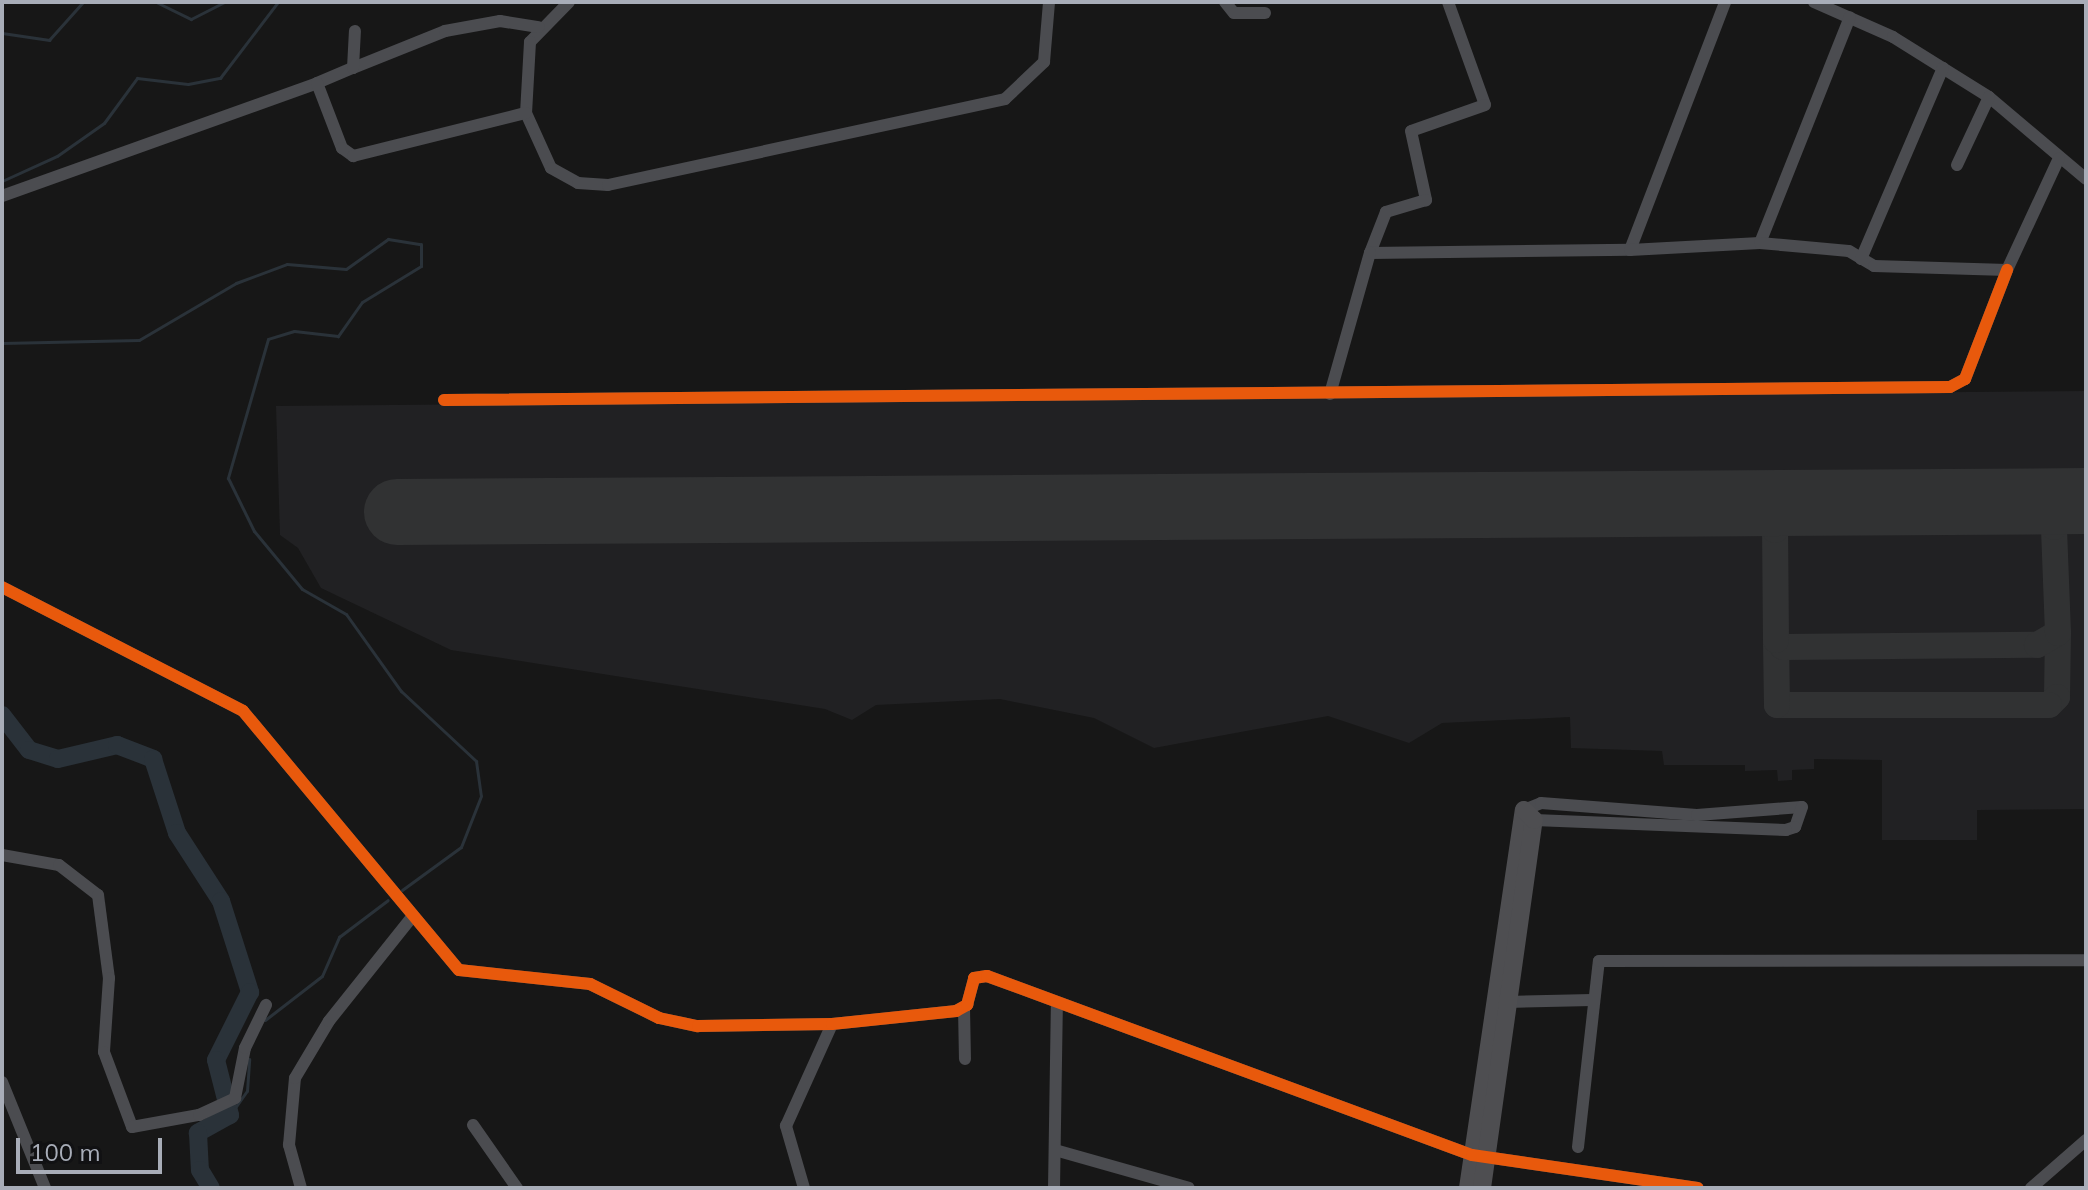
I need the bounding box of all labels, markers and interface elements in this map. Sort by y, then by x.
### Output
scale bar [20,1122,166,1172]
text: 100 m [30,1137,101,1167]

